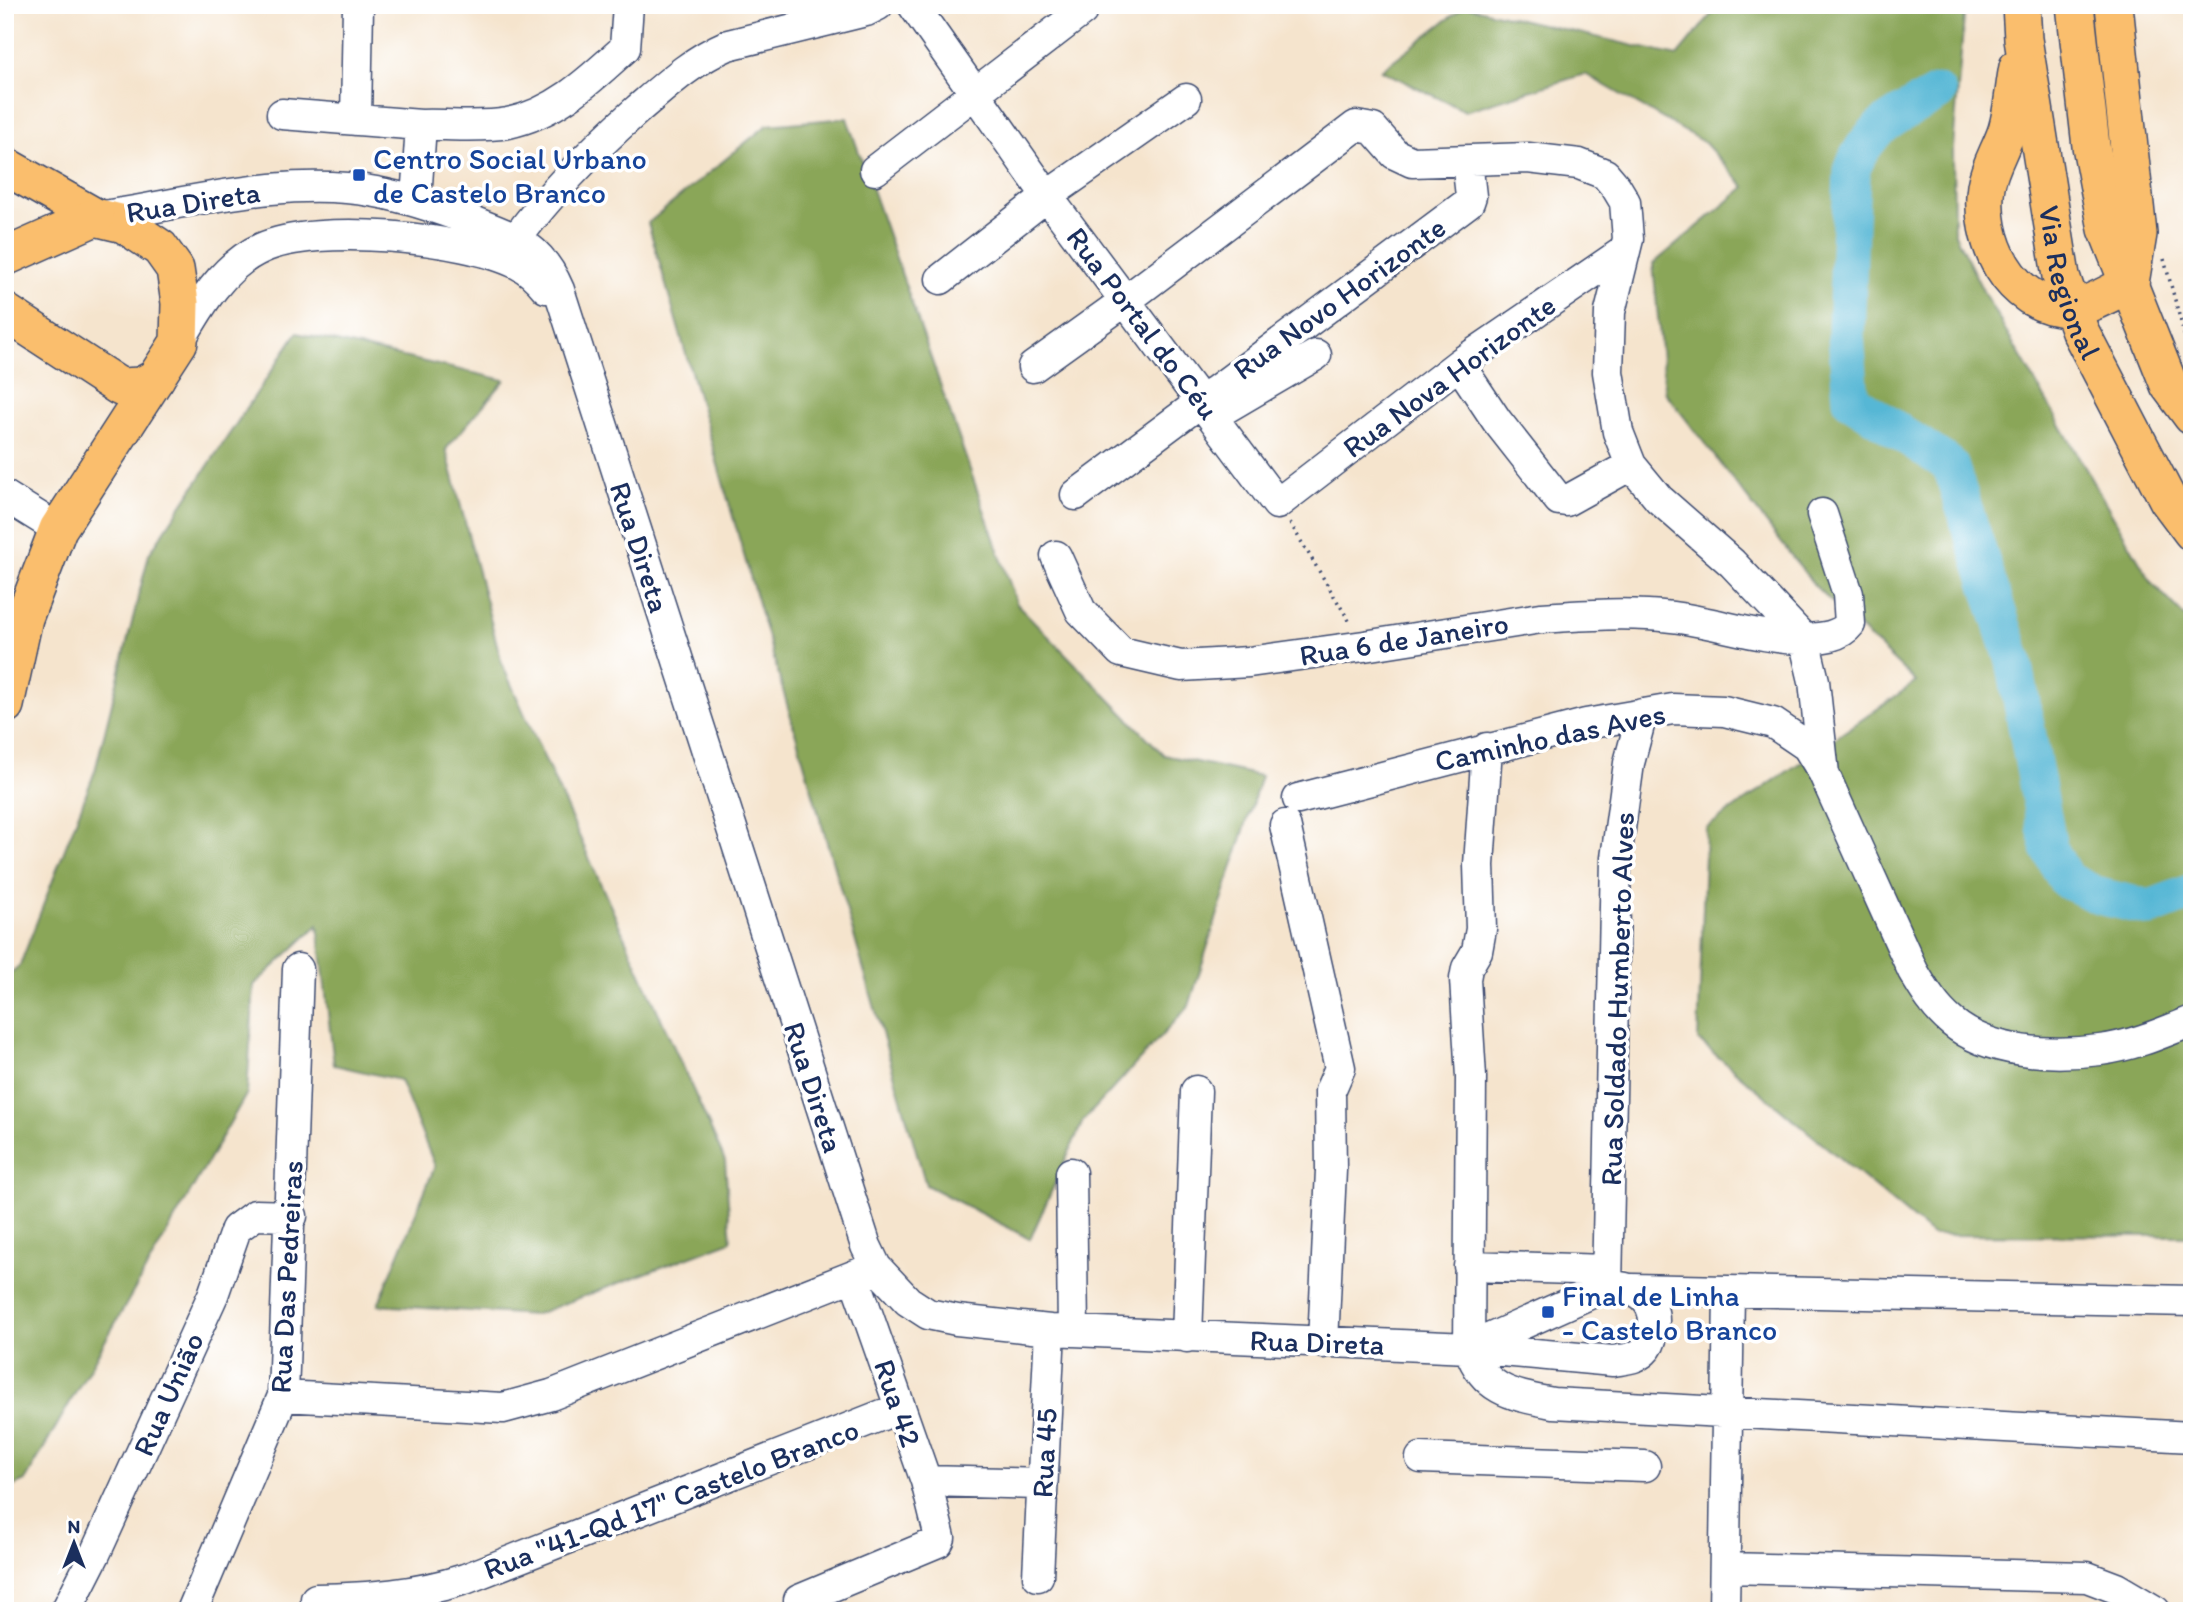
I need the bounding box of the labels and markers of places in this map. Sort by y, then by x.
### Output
place label: Centro Social Urbano de Castelo Branco [373,140,647,211]
marker: Centro Social Urbano de Castelo Branco [351,167,367,183]
place label: Final de Linha - Castelo Branco [1562,1277,1777,1348]
marker: Final de Linha - Castelo Branco [1540,1304,1556,1320]

